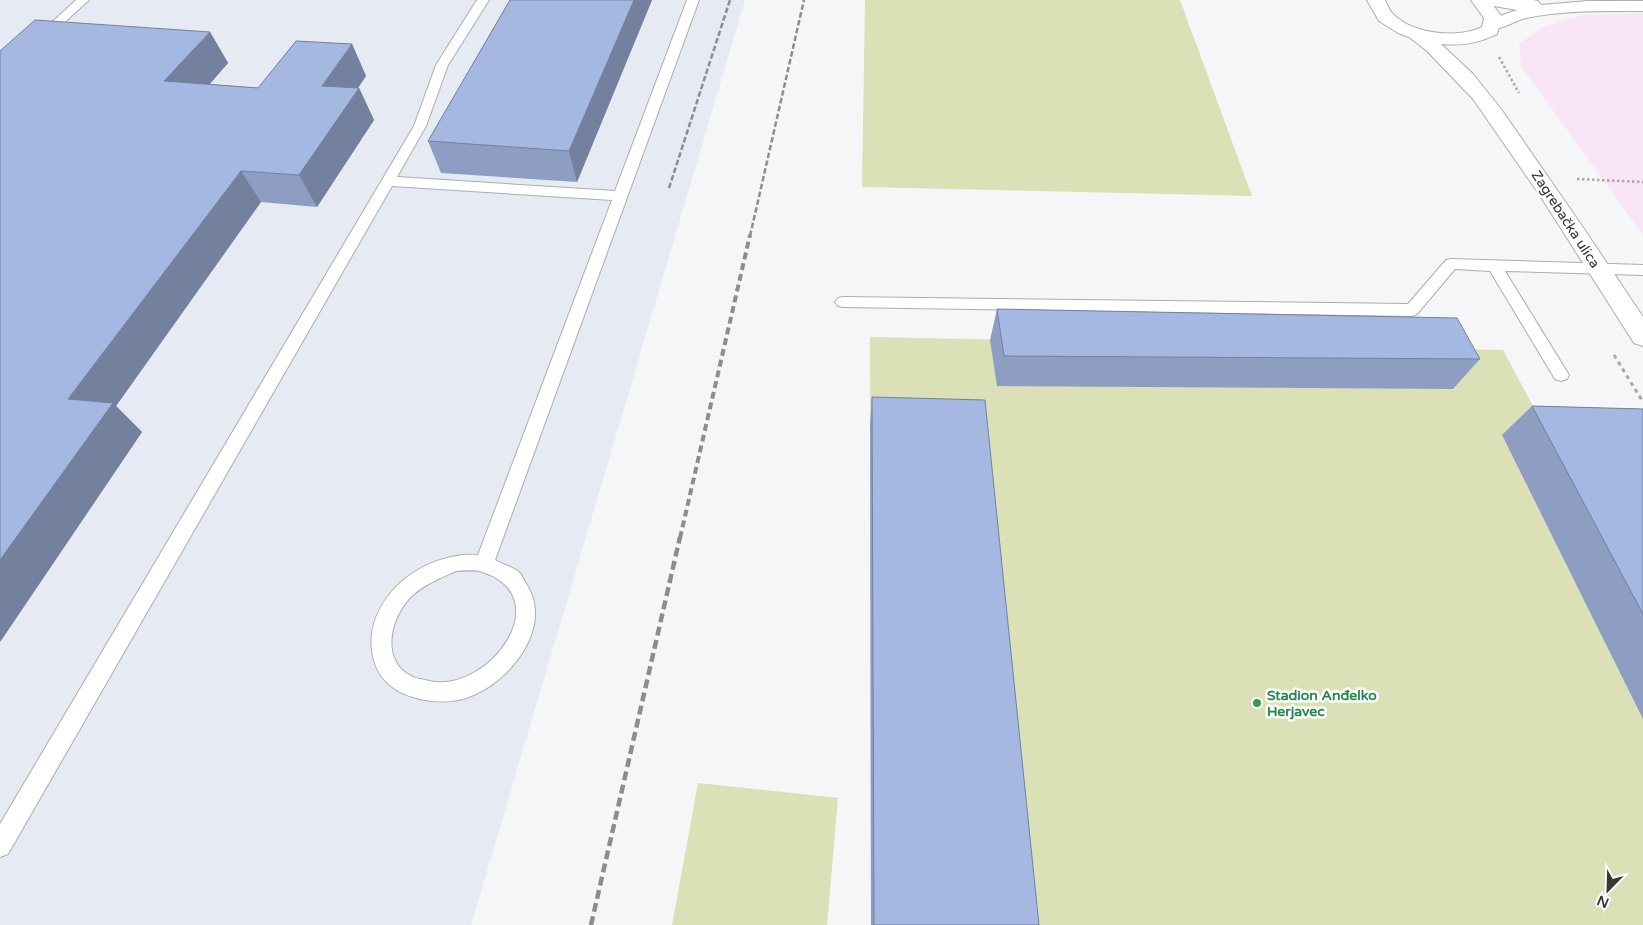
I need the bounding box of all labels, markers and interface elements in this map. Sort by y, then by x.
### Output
street label: Zagrebačka ulica [1528,167,1603,271]
place label: Stadion Anđelko Herjavec [1267,687,1377,720]
marker: Stadion Anđelko Herjavec [1251,697,1263,709]
north arrow [1583,865,1633,915]
text: N [1595,891,1612,912]

